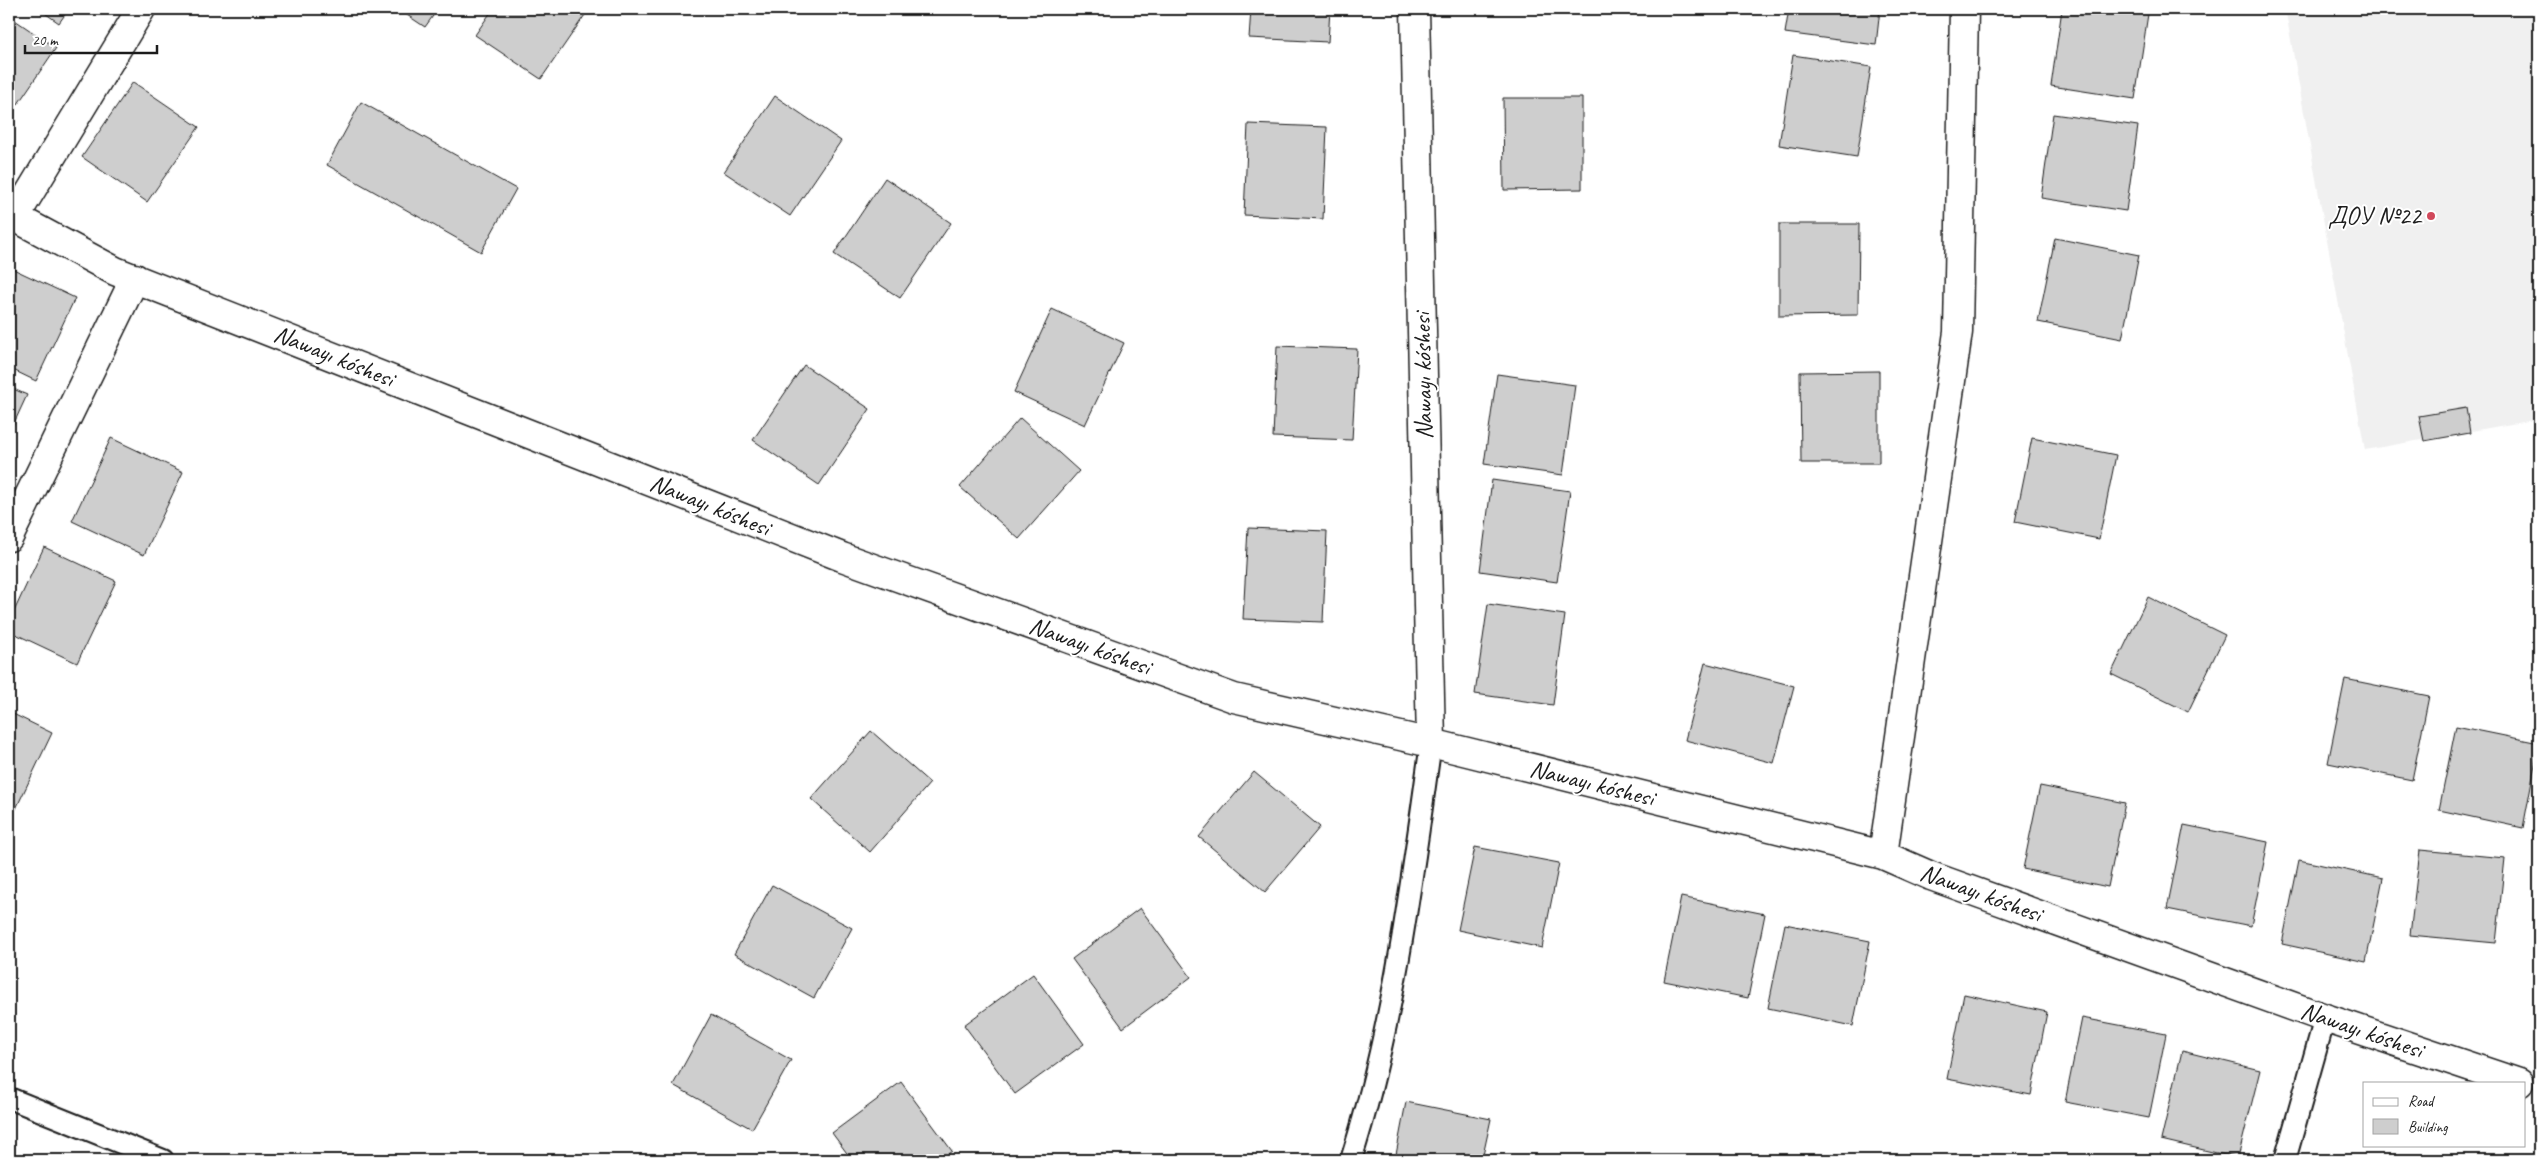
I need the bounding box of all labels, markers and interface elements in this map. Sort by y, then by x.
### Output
scale bar [25,22,158,54]
text: 20 m [32,31,59,50]
place label: ДОУ №22 [2328,200,2423,232]
marker: ДОУ №22 [2425,210,2437,222]
street label: Nawayı kóshesi [1406,309,1440,440]
street label: Nawayı kóshesi [269,317,402,396]
street label: Nawayı kóshesi [645,466,778,545]
street label: Nawayı kóshesi [1025,609,1158,684]
street label: Nawayı kóshesi [1527,752,1661,815]
street label: Nawayı kóshesi [1916,856,2049,931]
street label: Nawayı kóshesi [2297,994,2430,1067]
legend [2363,1082,2526,1146]
text: Road [2408,1092,2435,1111]
text: Building [2408,1118,2448,1137]

